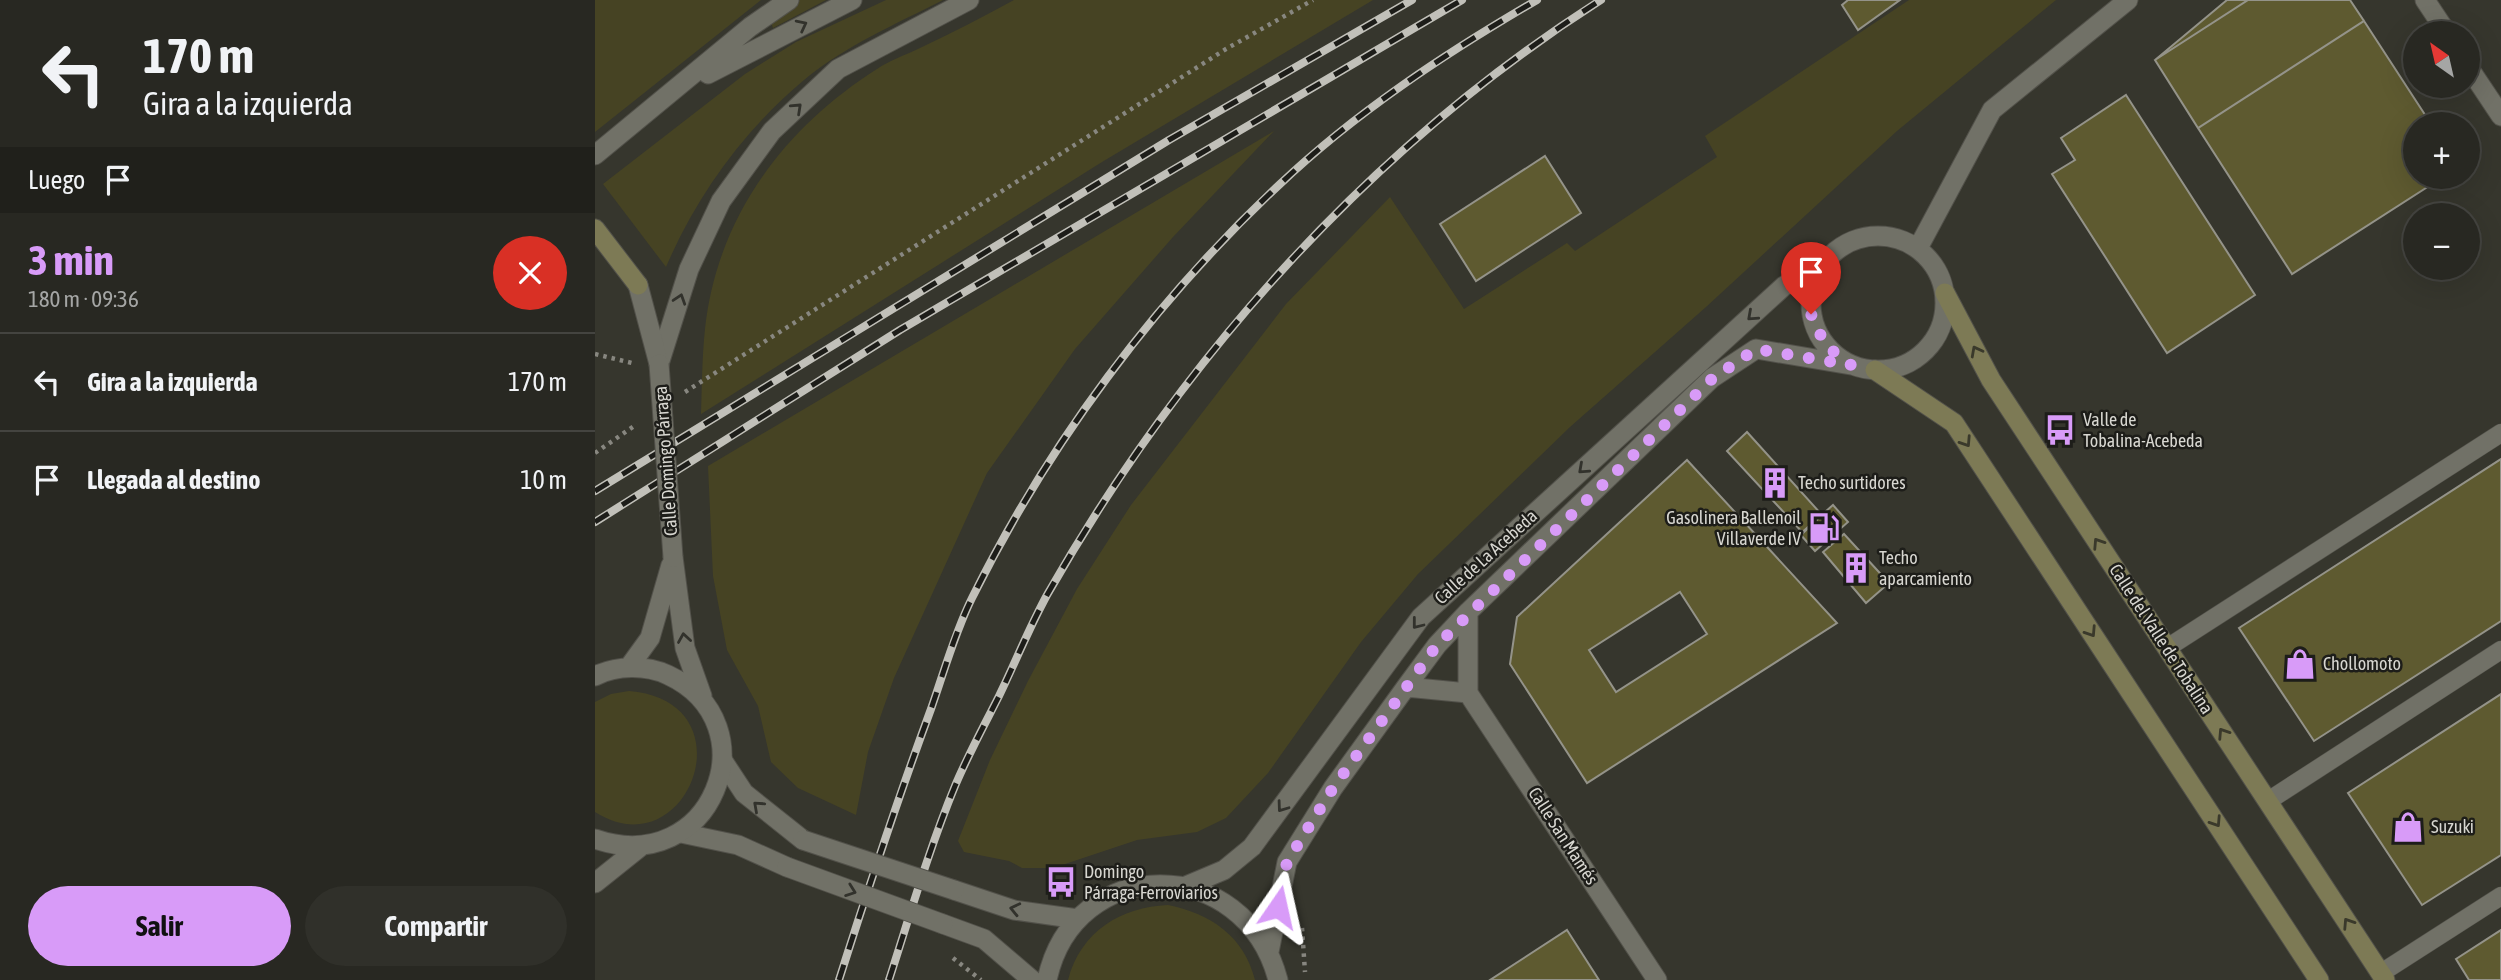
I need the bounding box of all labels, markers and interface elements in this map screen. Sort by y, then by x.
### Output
one-way arrow [795,20,807,34]
north arrow [2403,21,2480,98]
map controls [2403,21,2480,280]
text: 170 m [143,27,254,83]
icon: left [28,28,119,119]
text: Gira a la izquierda [143,85,353,122]
one-way arrow [789,103,802,116]
button: + [2403,112,2480,189]
icon: arrive [99,161,137,199]
text: Luego [28,165,85,195]
button: − [2403,203,2480,280]
text: 3 min [28,236,114,284]
button: close [493,236,567,310]
pin [1781,242,1841,314]
icon: arrive [1792,253,1830,291]
text: 180 m · 09:36 [28,286,139,312]
one-way arrow [671,293,686,305]
one-way arrow [1747,308,1760,320]
one-way arrow [1971,346,1984,358]
icon: left [28,363,66,401]
text: Gira a la izquierda [87,367,258,397]
text: 170 m [508,367,567,397]
street label: Calle Domingo Párraga [650,385,681,537]
place label: Valle de Tobalina-Acebeda [2083,409,2203,451]
bus stop icon: Valle de Tobalina-Acebeda [2043,413,2077,447]
one-way arrow [1958,434,1971,447]
icon: arrive [28,461,66,499]
one-way arrow [1578,461,1591,473]
text: Llegada al destino [87,465,260,495]
text: 10 m [520,465,567,495]
building icon: Techo surtidores [1758,466,1792,500]
place label: Techo surtidores [1798,472,1906,493]
street label: Calle de La Acebeda [1430,505,1541,608]
place label: Gasolinera Ballenoil Villaverde IV [1666,507,1801,549]
fuel station icon: Gasolinera Ballenoil Villaverde IV [1807,511,1841,545]
one-way arrow [2093,537,2106,550]
place label: Techo aparcamiento [1879,547,1972,589]
building icon: Techo aparcamiento [1839,551,1873,585]
street label: Calle del Valle de Tobalina [2105,560,2218,718]
one-way arrow [1412,616,1425,628]
one-way arrow [2083,624,2095,637]
one-way arrow [677,632,692,644]
shop icon: Chollomoto [2283,647,2317,681]
place label: Chollomoto [2323,653,2401,674]
one-way arrow [2219,728,2231,741]
street label: Calle San Mamés [1524,783,1603,888]
one-way arrow [1278,799,1290,812]
one-way arrow [753,802,766,814]
shop icon: Suzuki [2391,810,2425,844]
one-way arrow [2208,814,2220,827]
place label: Suzuki [2431,816,2474,837]
place label: Domingo Párraga-Ferroviarios [1084,861,1218,903]
bus stop icon: Domingo Párraga-Ferroviarios [1044,865,1078,899]
position arrow [1241,870,1315,944]
one-way arrow [844,882,856,896]
button: Salir [28,886,291,966]
button: Compartir [305,886,567,966]
one-way arrow [1009,903,1021,917]
one-way arrow [2343,918,2356,931]

